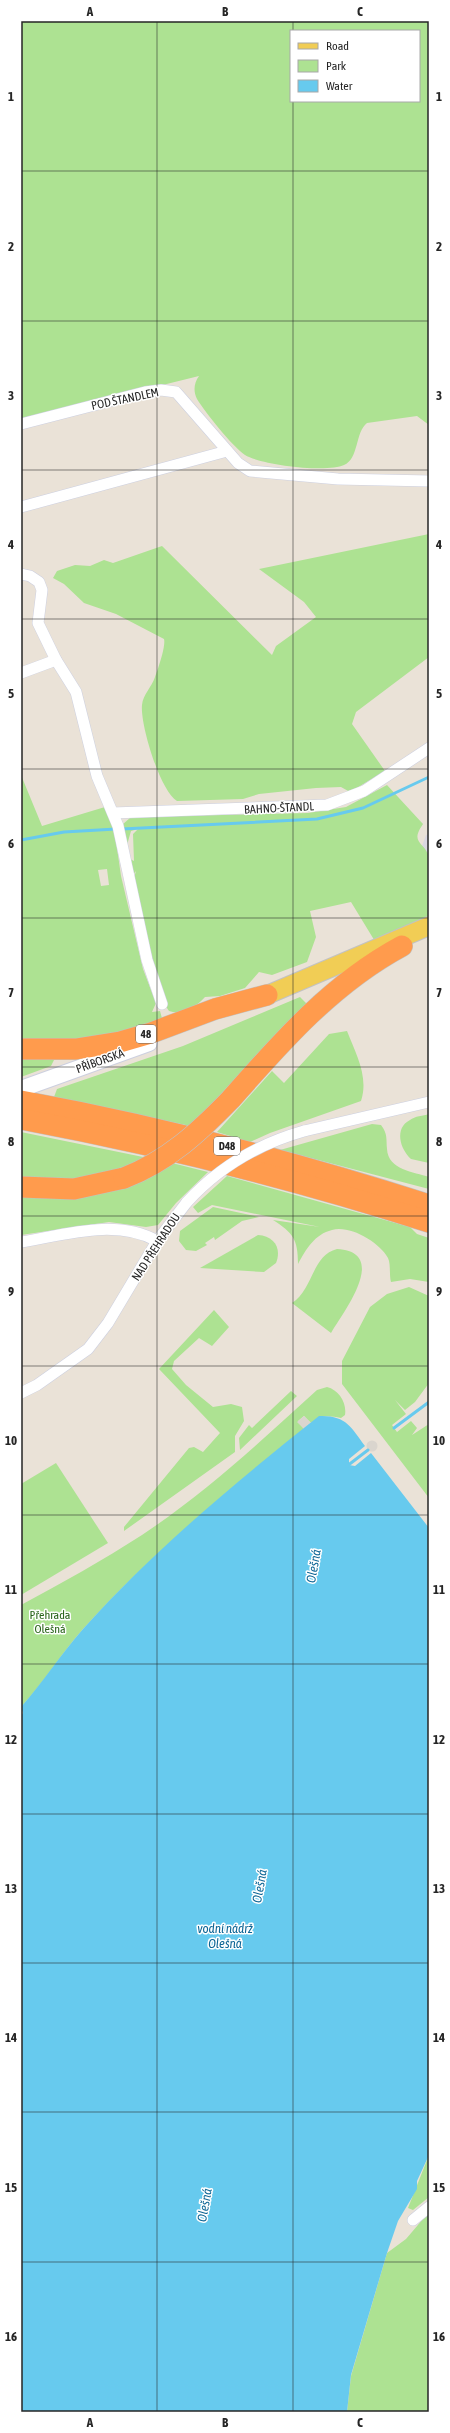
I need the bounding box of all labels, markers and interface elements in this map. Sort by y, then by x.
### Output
text: A [86,4,94,19]
text: B [222,4,229,19]
text: C [357,4,363,19]
legend [290,30,420,102]
text: Road [326,39,349,53]
text: Park [326,59,347,73]
text: Water [326,79,353,93]
text: 1 [8,89,14,104]
text: 1 [436,89,442,104]
text: 2 [8,239,14,254]
text: 2 [436,239,442,254]
street label: POD ŠTANDLEM [90,385,160,413]
text: 3 [8,388,14,403]
text: 3 [436,388,442,403]
text: 4 [7,537,14,552]
text: 4 [435,537,442,552]
text: 5 [8,686,14,701]
text: 5 [436,686,442,701]
street label: BAHNO-ŠTANDL [244,799,315,817]
text: 6 [8,836,14,851]
text: 6 [436,836,442,851]
text: 7 [8,985,14,1000]
text: 7 [436,985,442,1000]
road number: 48 [136,1025,156,1043]
street label: PŘÍBORSKÁ [74,1046,126,1076]
text: 8 [8,1134,14,1149]
text: 8 [436,1134,442,1149]
road number: D48 [214,1137,240,1155]
street label: NAD PŘEHRADOU [129,1210,183,1284]
text: 9 [8,1284,14,1299]
text: 9 [436,1284,442,1299]
text: 10 [5,1433,17,1448]
text: 10 [433,1433,445,1448]
water label: Olešná [303,1548,324,1584]
text: 11 [5,1582,17,1597]
text: 11 [433,1582,445,1597]
park label: Přehrada Olešná [30,1608,70,1636]
text: 12 [5,1732,17,1747]
text: 12 [433,1732,445,1747]
water label: Olešná [249,1868,270,1904]
text: 13 [5,1881,17,1896]
text: 13 [433,1881,445,1896]
water label: vodní nádrž Olešná [197,1921,253,1951]
text: 14 [5,2030,17,2045]
text: 14 [433,2030,445,2045]
text: 15 [5,2180,17,2195]
text: 15 [433,2180,445,2195]
water label: Olešná [194,2187,215,2223]
text: 16 [5,2329,17,2344]
text: 16 [433,2329,445,2344]
text: A [86,2415,94,2430]
text: B [222,2415,229,2430]
text: C [357,2415,363,2430]

